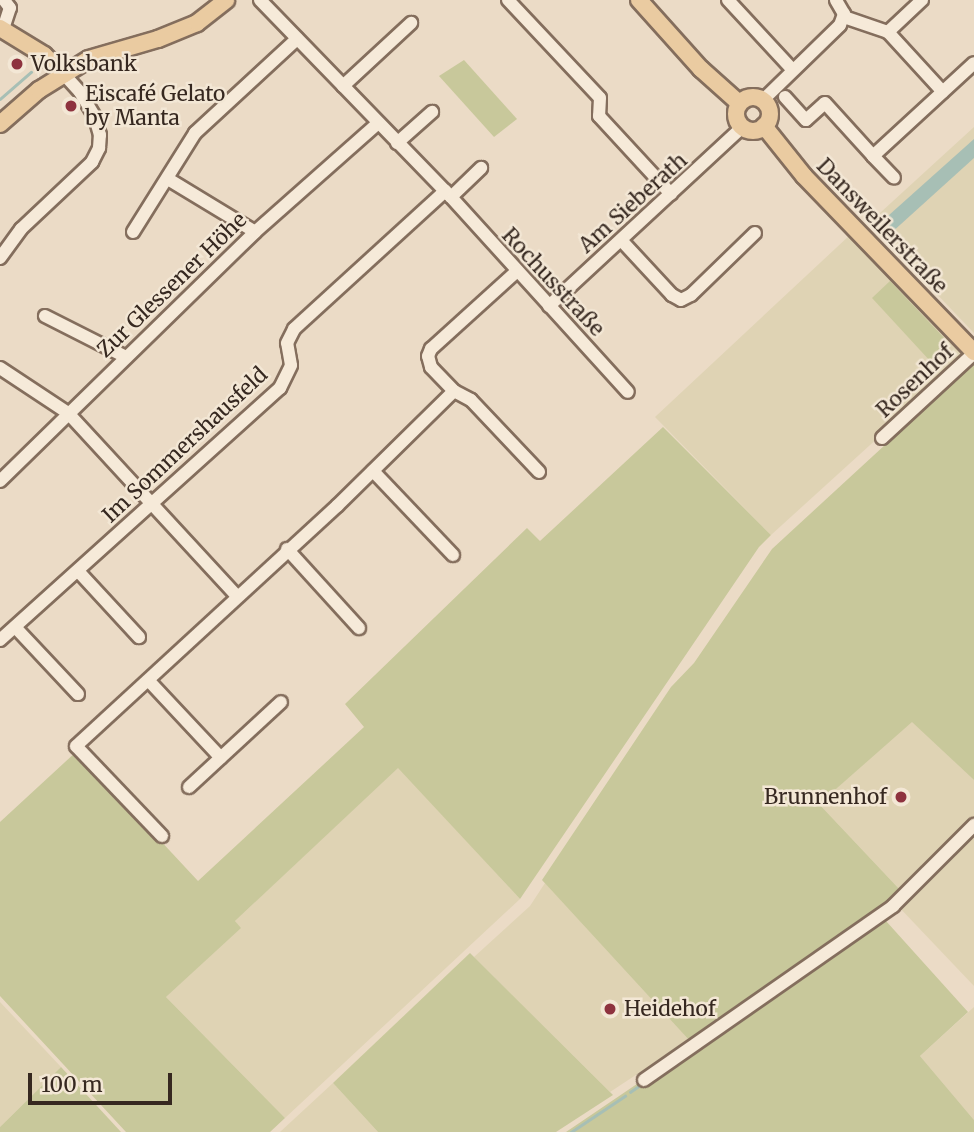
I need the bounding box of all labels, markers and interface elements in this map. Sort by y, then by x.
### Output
place label: Volksbank [31,51,137,77]
marker: Volksbank [9,56,25,72]
place label: Eiscafé Gelato by Manta [85,81,225,131]
marker: Eiscafé Gelato by Manta [63,98,79,114]
street label: Am Sieberath [574,148,692,258]
street label: Dansweilerstraße [811,153,953,299]
street label: Zur Glessener Höhe [92,207,252,363]
street label: Rochusstraße [497,223,609,341]
street label: Rosenhof [871,339,959,423]
street label: Im Sommershausfeld [97,362,273,528]
place label: Brunnenhof [764,784,887,810]
marker: Brunnenhof [893,789,909,805]
place label: Heidehof [624,996,716,1022]
marker: Heidehof [602,1001,618,1017]
scale bar [32,1058,175,1102]
text: 100 m [41,1071,103,1098]

